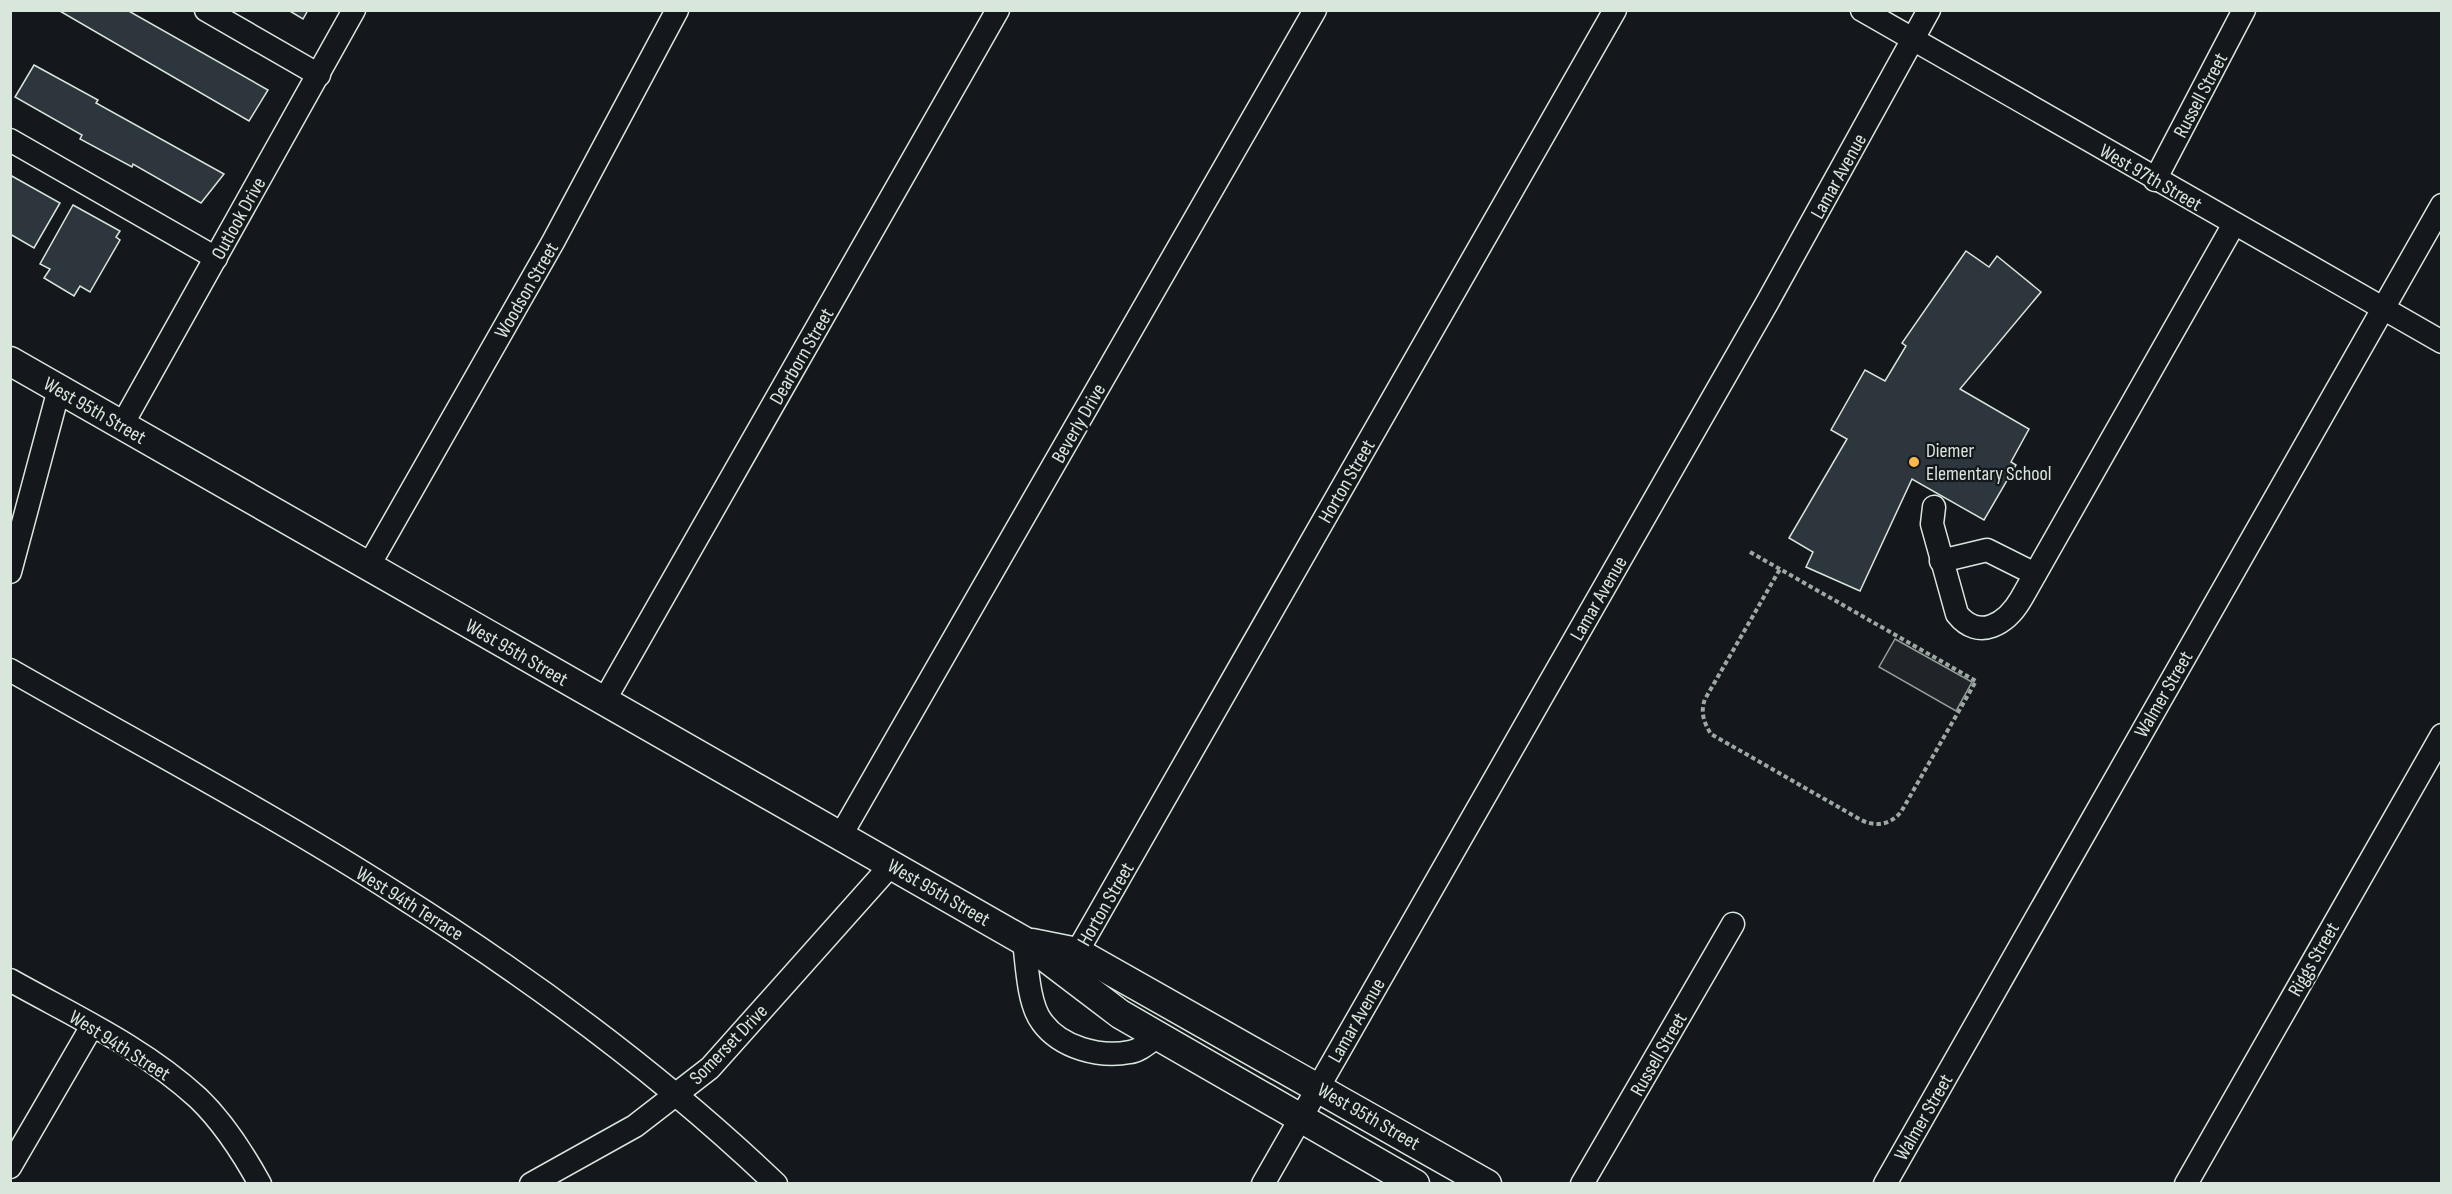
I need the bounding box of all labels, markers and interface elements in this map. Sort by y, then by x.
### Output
street label: Russell Street [2169,49,2233,142]
street label: Lamar Avenue [1806,130,1872,223]
street label: West 97th Street [2095,139,2206,217]
street label: Outlook Drive [206,173,271,264]
street label: Woodson Street [490,238,564,343]
street label: Dearborn Street [765,304,839,409]
street label: West 95th Street [39,372,150,450]
street label: Beverly Drive [1047,380,1111,467]
street label: Horton Street [1313,435,1380,528]
place label: Diemer Elementary School [1926,439,2052,486]
marker: Diemer Elementary School [1907,455,1921,469]
street label: Lamar Avenue [1565,552,1633,645]
street label: West 95th Street [461,614,572,692]
street label: Walmer Street [2129,647,2198,742]
street label: West 95th Street [883,854,994,932]
street label: Horton Street [1072,858,1139,951]
street label: West 94th Terrace [351,861,468,946]
street label: Riggs Street [2283,918,2345,1001]
street label: Lamar Avenue [1323,974,1391,1067]
street label: Somerset Drive [684,999,773,1090]
street label: West 94th Street [65,1005,174,1086]
street label: Russell Street [1625,1008,1692,1101]
street label: Walmer Street [1889,1070,1958,1165]
street label: West 95th Street [1313,1078,1424,1156]

